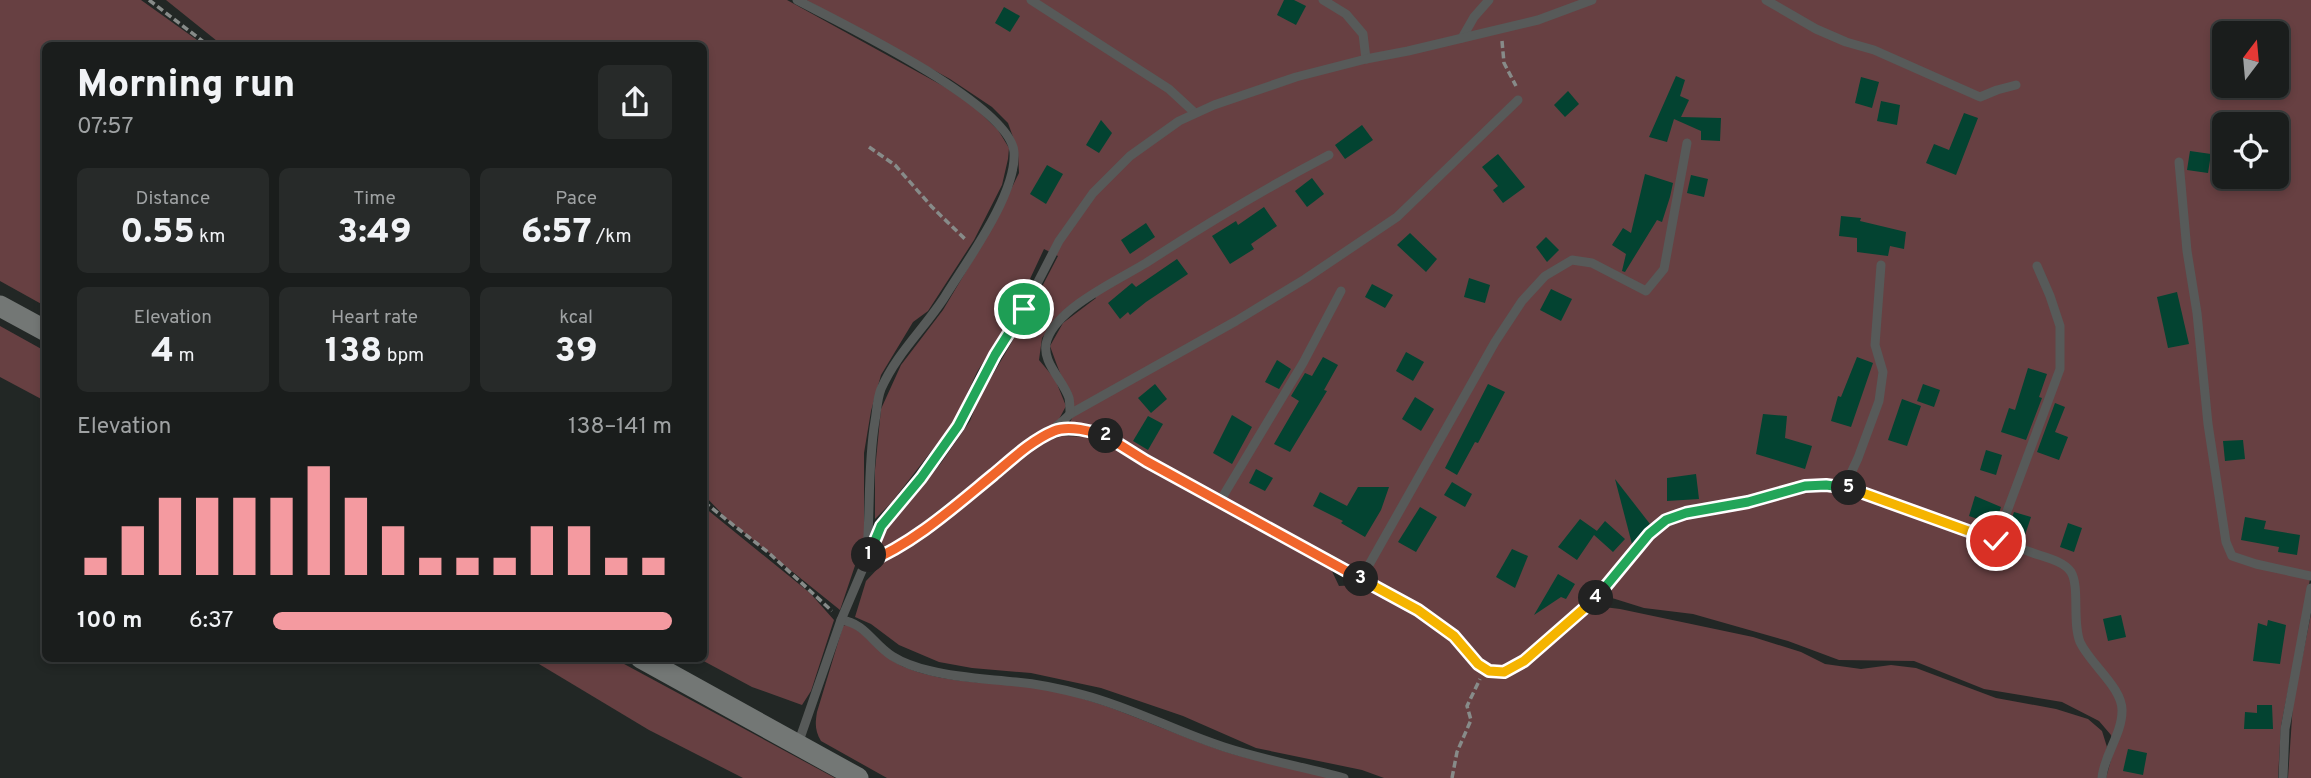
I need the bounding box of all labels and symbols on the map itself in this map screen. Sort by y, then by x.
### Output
north arrow [2212,21,2289,98]
pin [994,279,1054,339]
pin: 2 [1088,418,1124,453]
pin: 5 [1832,470,1867,505]
pin [1966,511,2026,571]
pin: 1 [852,538,886,572]
pin: 3 [1344,562,1378,596]
pin: 4 [1578,580,1614,616]

